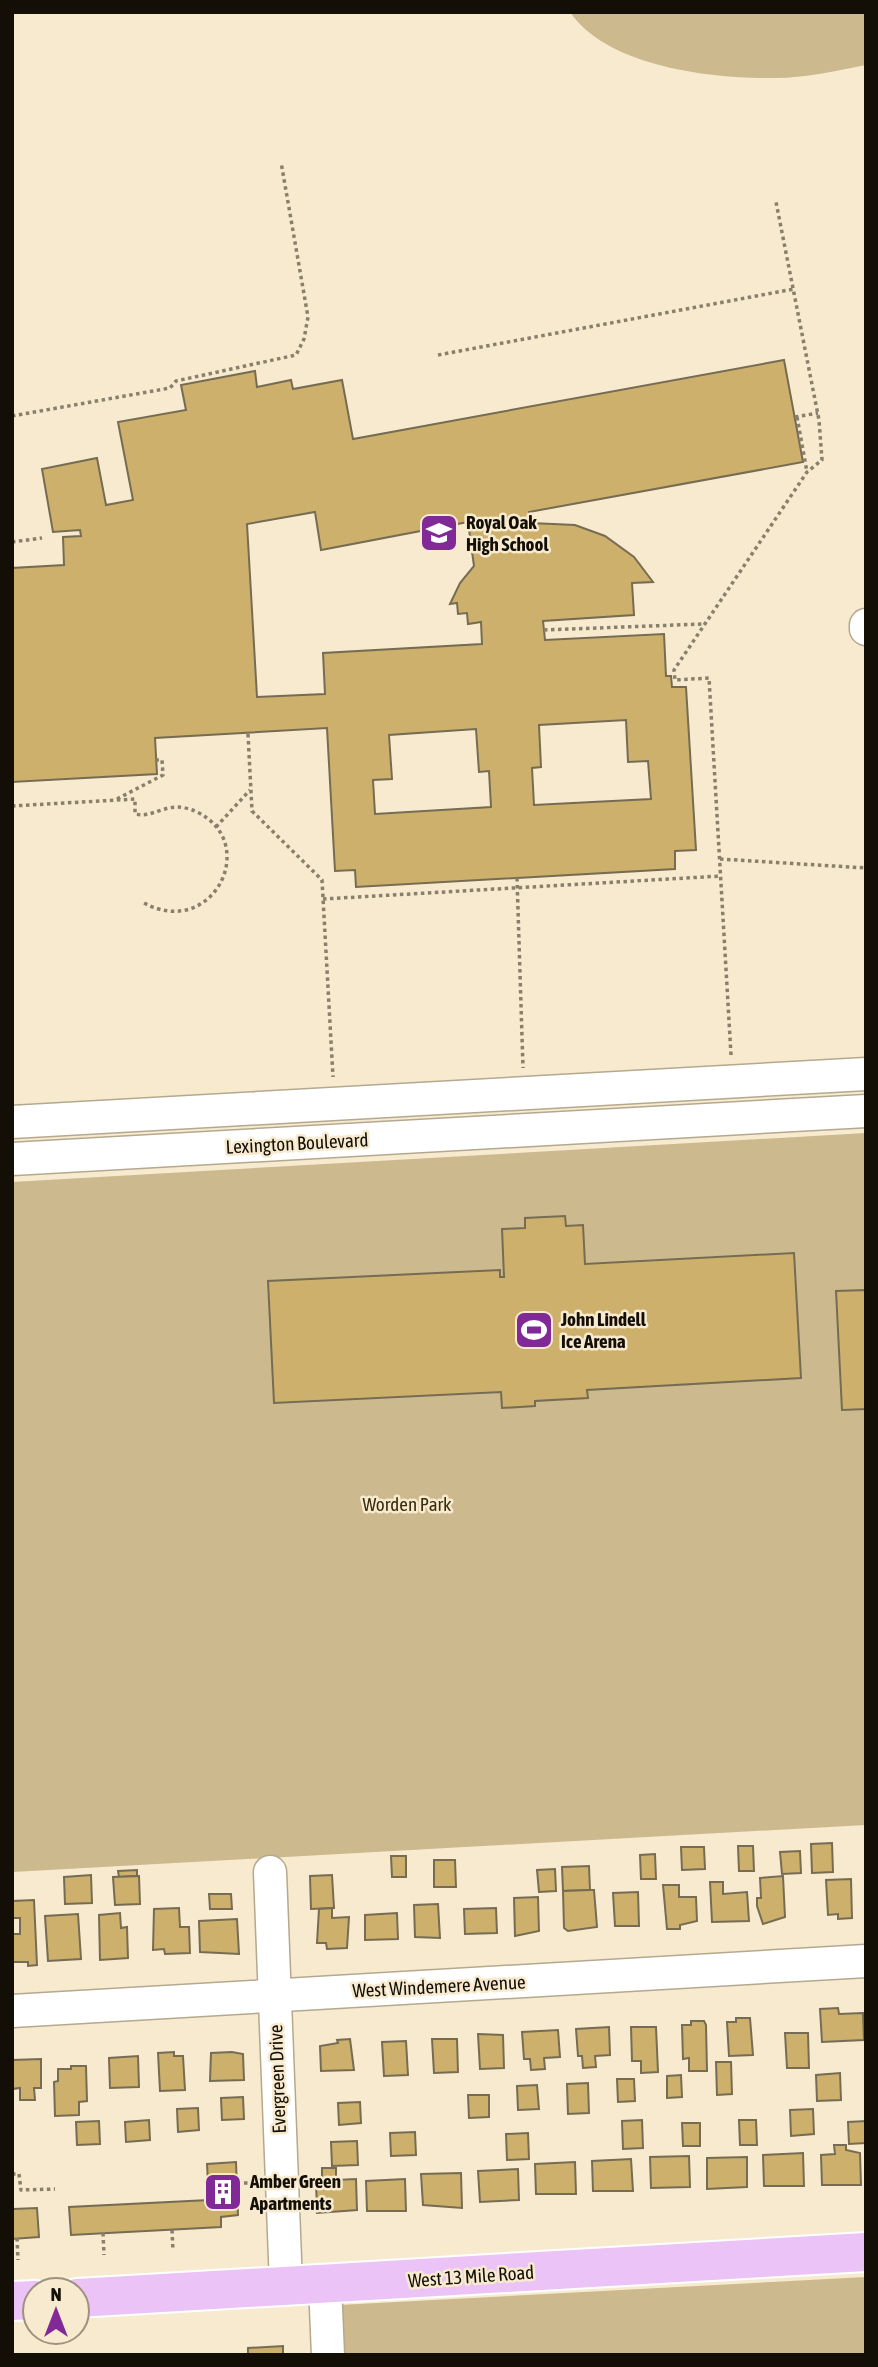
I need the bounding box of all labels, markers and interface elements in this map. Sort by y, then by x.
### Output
place label: Royal Oak High School [466,511,549,555]
school or university icon: Royal Oak High School [418,512,460,554]
street label: Lexington Boulevard [225,1128,369,1158]
place label: John Lindell Ice Arena [560,1308,647,1352]
sports icon: John Lindell Ice Arena [513,1309,555,1351]
park label: Worden Park [363,1493,452,1515]
street label: West Windemere Avenue [352,1970,526,2002]
street label: Evergreen Drive [264,2024,290,2134]
place label: Amber Green Apartments [249,2170,341,2214]
building icon: Amber Green Apartments [202,2171,244,2213]
street label: West 13 Mile Road [407,2261,535,2291]
north arrow [21,2276,91,2346]
text: N [50,2283,62,2305]

